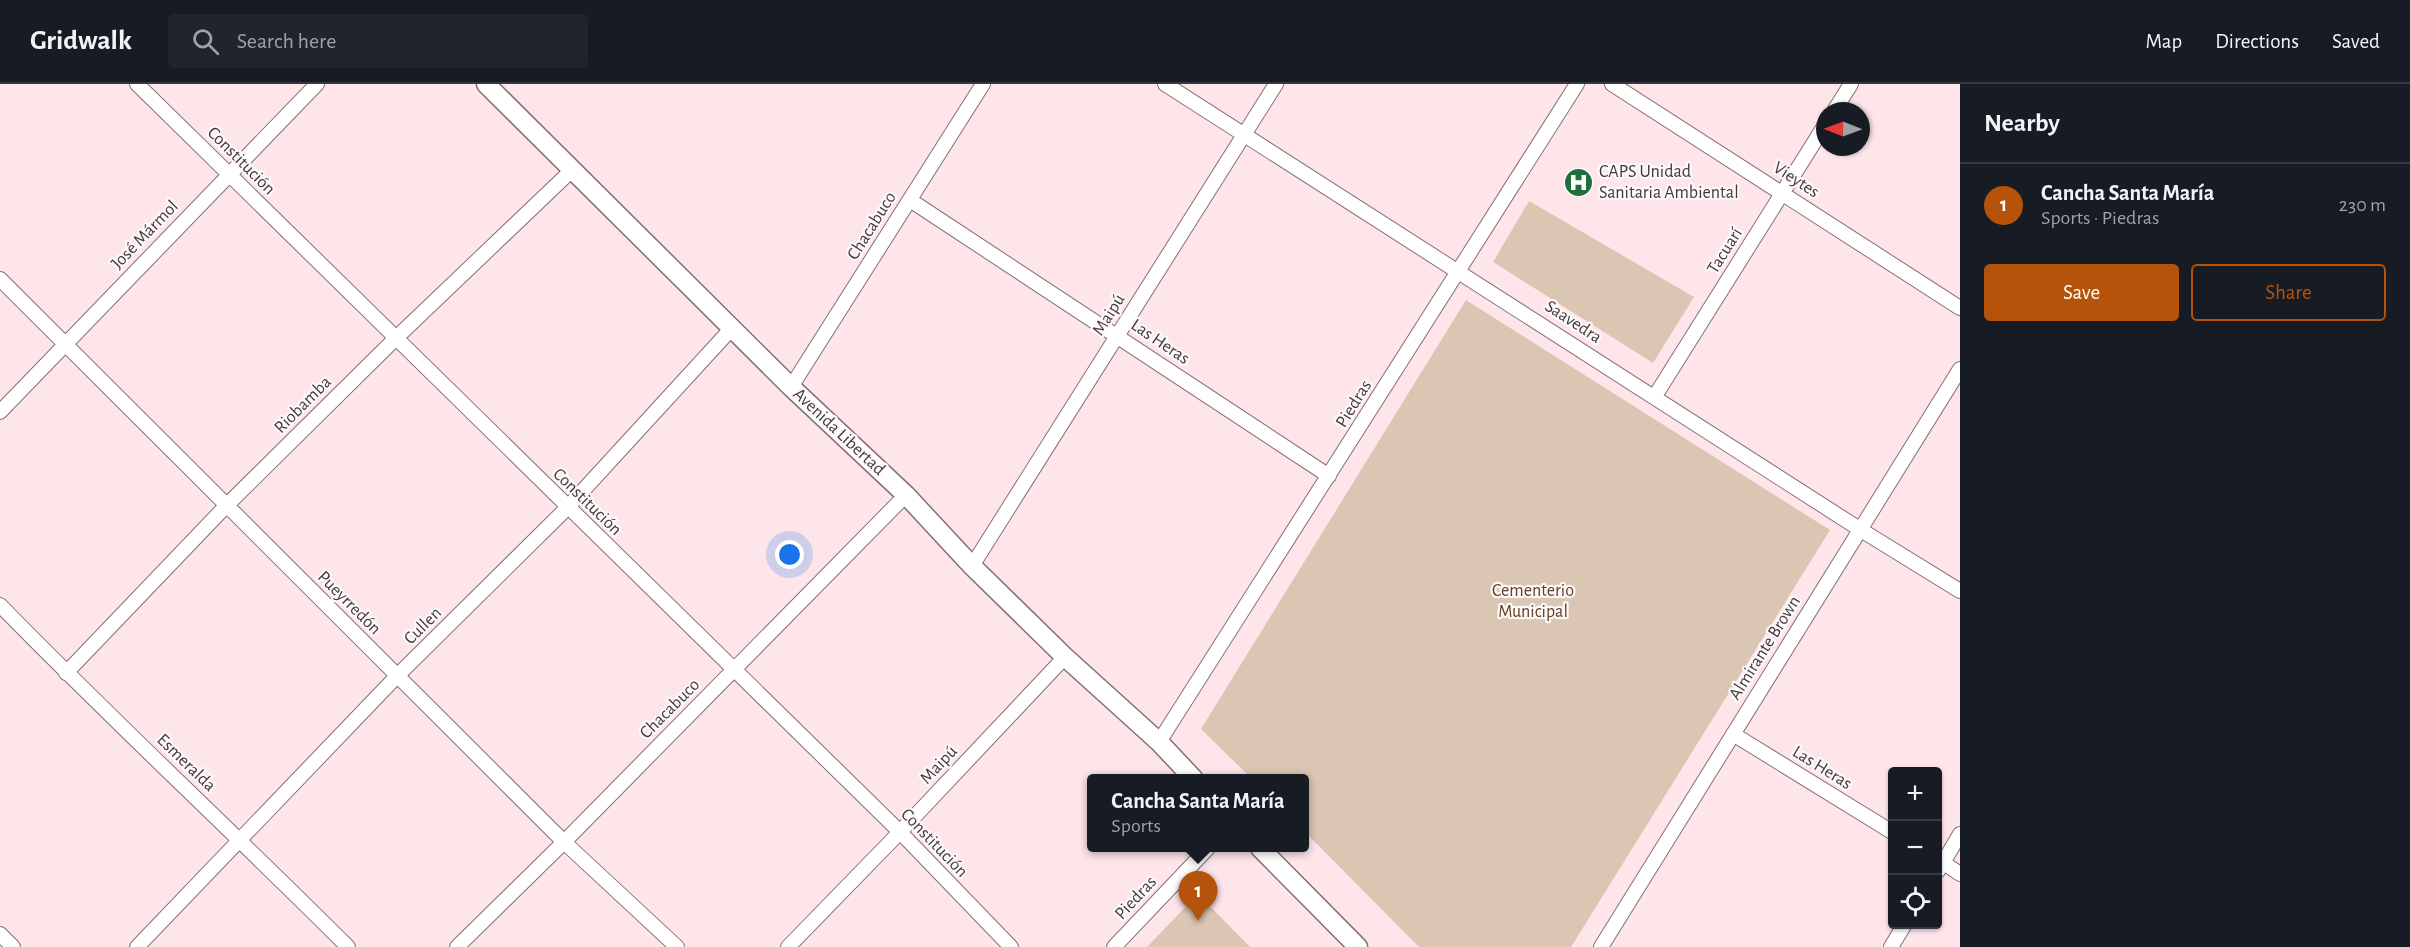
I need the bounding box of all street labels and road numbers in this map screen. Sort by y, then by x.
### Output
street label: Constitución [204,124,278,198]
street label: Vieytes [1770,159,1822,201]
street label: Chacabuco [844,189,900,263]
street label: José Mármol [108,197,182,273]
street label: Tacuarí [1704,224,1746,277]
street label: Maipú [1089,291,1129,339]
street label: Saavedra [1541,297,1605,347]
street label: Las Heras [1127,316,1193,368]
street label: Riobamba [271,373,335,437]
street label: Piedras [1333,377,1375,431]
street label: Avenida Libertad [790,385,888,479]
street label: Constitución [549,465,625,539]
street label: Pueyrredón [314,568,384,638]
street label: Almirante Brown [1726,593,1804,703]
street label: Cullen [401,604,445,648]
street label: Chacabuco [637,676,703,742]
street label: Esmeralda [153,731,219,795]
street label: Maipú [917,742,961,788]
street label: Las Heras [1789,743,1855,793]
street label: Constitución [897,805,971,881]
street label: Piedras [1112,873,1160,923]

